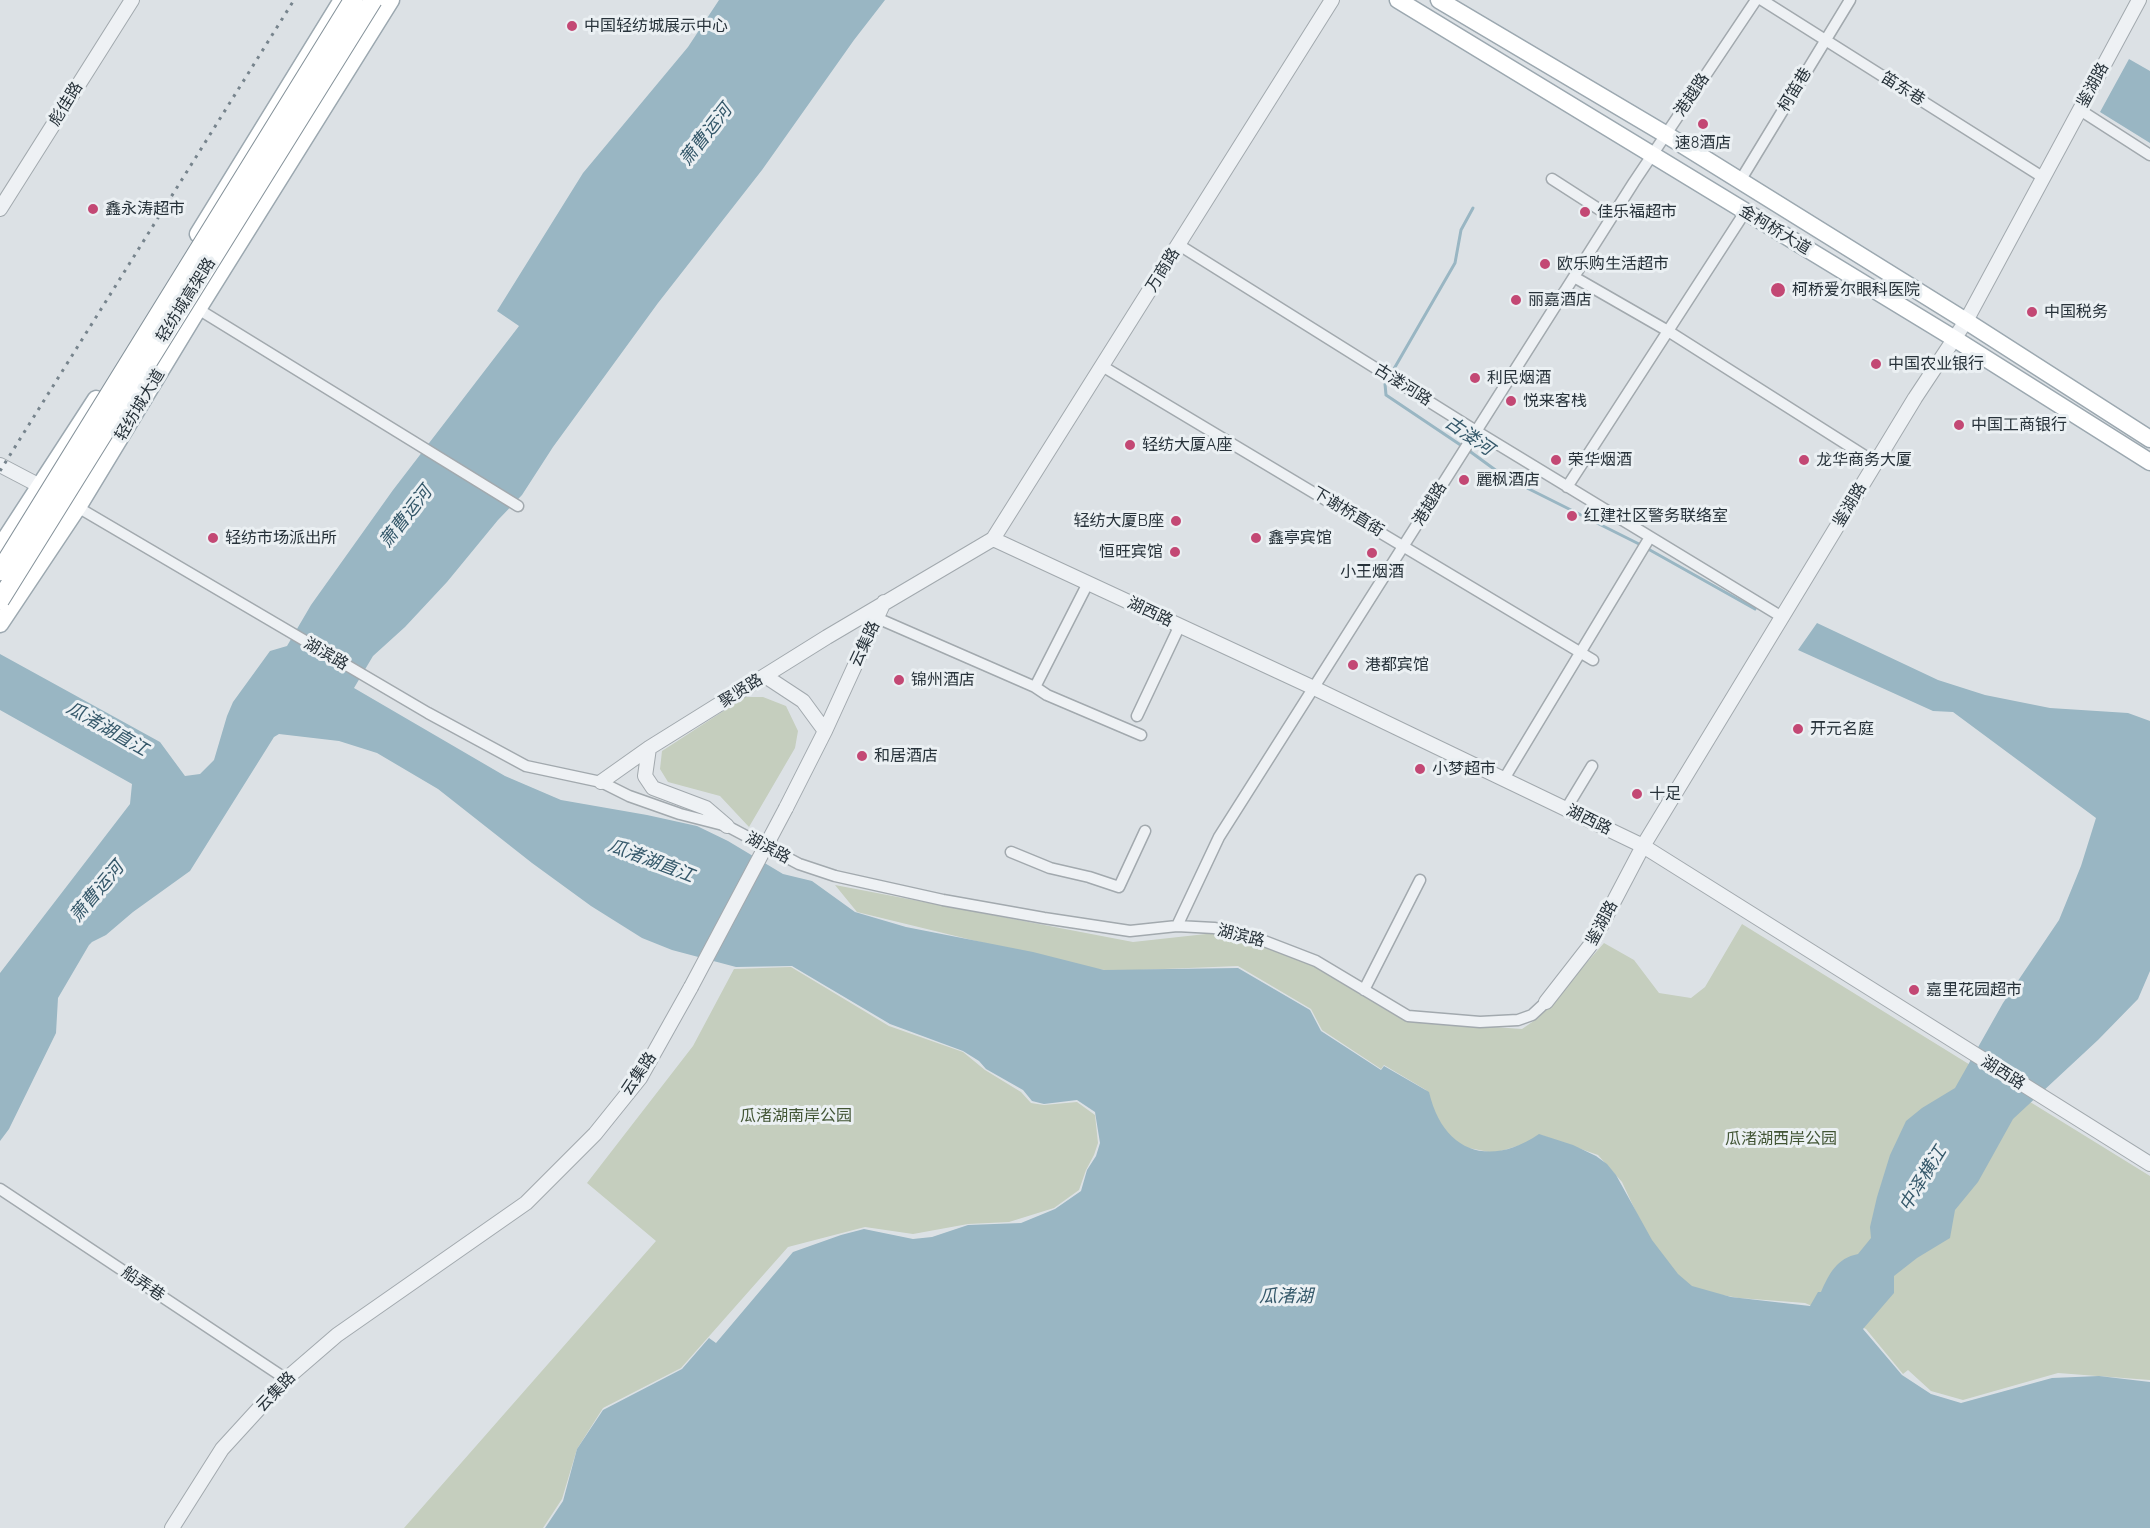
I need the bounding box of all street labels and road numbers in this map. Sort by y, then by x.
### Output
street label: 鉴湖路 [2073,59,2113,111]
street label: 柯笛巷 [1774,64,1816,116]
street label: 笛东巷 [1878,68,1928,110]
street label: 港越路 [1671,70,1713,120]
street label: 彪佳路 [45,79,87,129]
street label: 金柯桥大道 [1736,201,1814,259]
street label: 万商路 [1142,245,1184,295]
street label: 轻纺城高架路 [152,254,220,346]
street label: 古溇河路 [1371,360,1435,410]
street label: 轻纺城大道 [111,366,169,444]
street label: 港越路 [1409,479,1451,529]
street label: 鉴湖路 [1829,479,1871,531]
street label: 下谢桥直街 [1309,483,1387,541]
street label: 湖西路 [1124,593,1176,631]
street label: 云集路 [846,618,884,670]
street label: 湖滨路 [300,634,352,674]
street label: 聚贤路 [716,670,766,712]
street label: 湖西路 [1563,801,1615,839]
street label: 湖滨路 [742,828,794,868]
street label: 鉴湖路 [1582,897,1622,949]
street label: 湖滨路 [1215,921,1267,951]
street label: 云集路 [618,1049,660,1099]
street label: 湖西路 [1978,1052,2028,1094]
street label: 船弄巷 [118,1263,168,1305]
street label: 云集路 [252,1368,300,1416]

